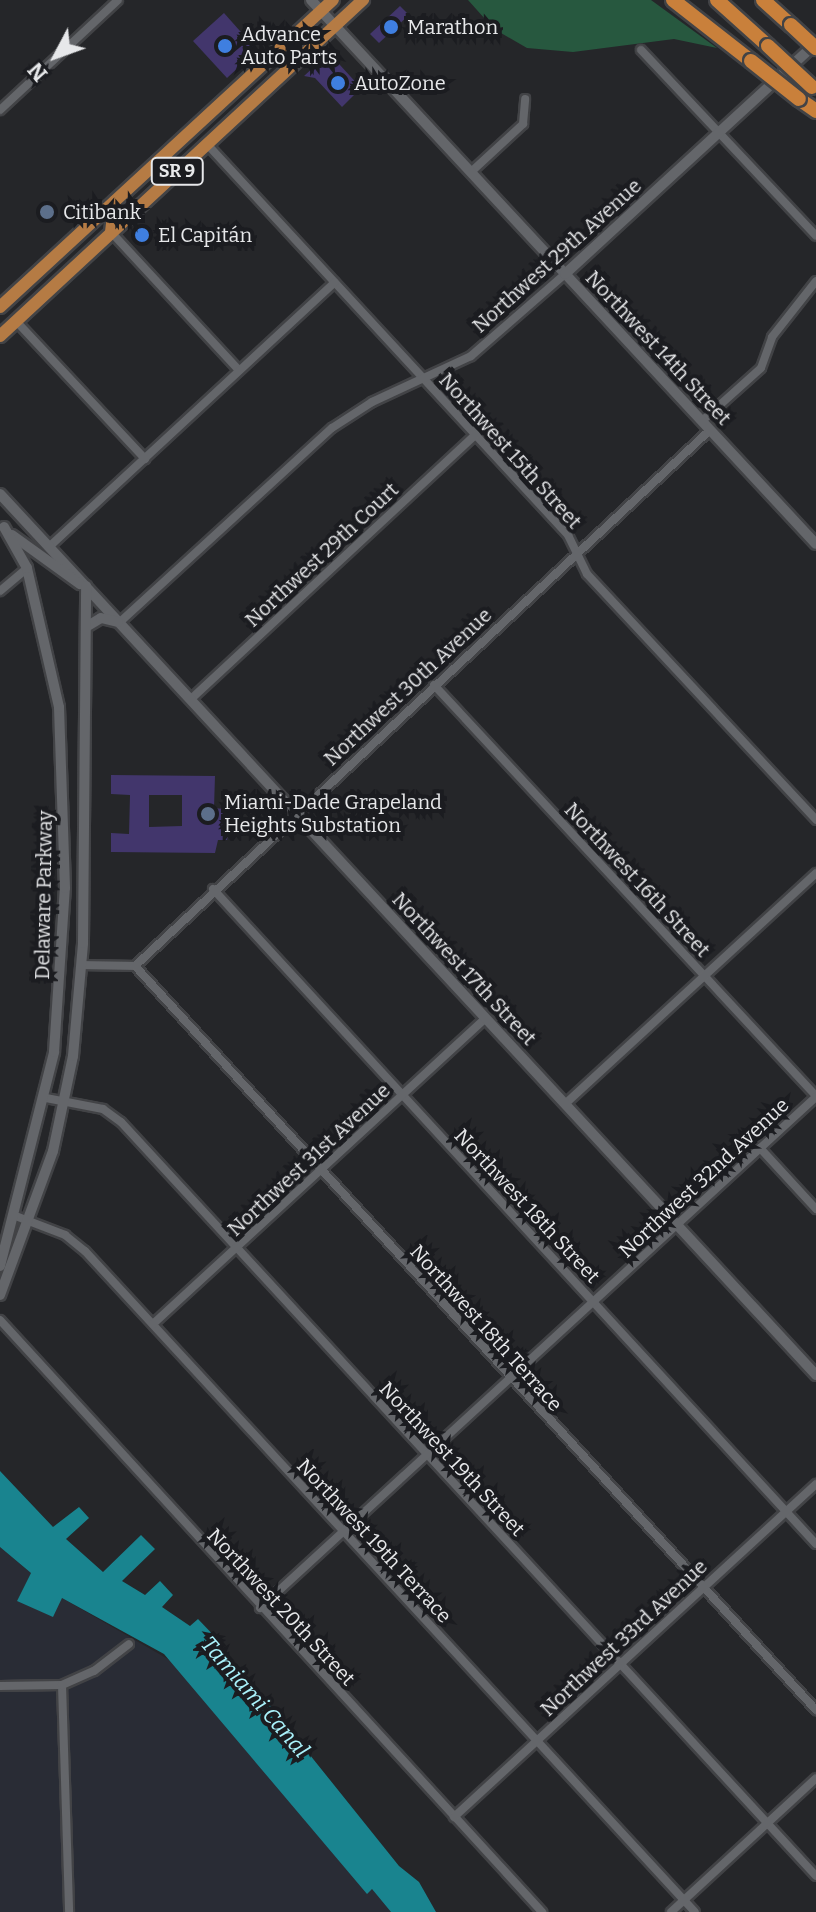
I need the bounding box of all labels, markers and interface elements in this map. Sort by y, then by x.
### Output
place label: Marathon [407,15,498,39]
north arrow [16,16,96,96]
marker: Marathon [382,18,400,36]
place label: Advance Auto Parts [241,22,337,69]
marker: Advance Auto Parts [216,37,234,55]
text: N [22,57,53,87]
place label: AutoZone [354,71,446,95]
marker: AutoZone [329,74,347,92]
road number: SR 9 [149,157,205,185]
street label: Northwest 29th Avenue [468,174,646,338]
place label: Citibank [63,200,141,224]
marker: Citibank [38,203,56,221]
place label: El Capitán [158,223,252,247]
marker: El Capitán [133,226,151,244]
street label: Northwest 14th Street [580,266,736,430]
street label: Northwest 15th Street [434,368,586,534]
street label: Northwest 29th Court [240,478,404,632]
street label: Northwest 30th Avenue [319,603,497,771]
place label: Miami-Dade Grapeland Heights Substation [224,790,442,837]
street label: Northwest 16th Street [559,798,715,962]
marker: Miami-Dade Grapeland Heights Substation [199,805,217,823]
street label: Delaware Parkway [31,810,57,980]
street label: Northwest 17th Street [387,888,541,1050]
street label: Northwest 31st Avenue [223,1079,395,1241]
street label: Northwest 32nd Avenue [614,1093,794,1263]
street label: Northwest 18th Street [449,1124,605,1288]
street label: Northwest 18th Terrace [405,1240,567,1416]
street label: Northwest 19th Street [374,1377,530,1541]
street label: Northwest 19th Terrace [292,1454,456,1628]
street label: Northwest 20th Street [202,1524,360,1690]
street label: Northwest 33rd Avenue [536,1555,712,1721]
water label: Tamiami Canal [195,1631,315,1763]

